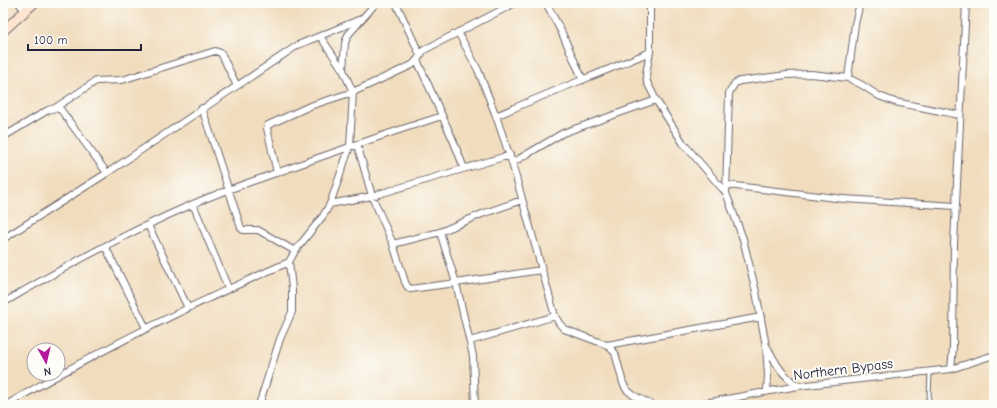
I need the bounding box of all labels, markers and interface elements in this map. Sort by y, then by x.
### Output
scale bar [28,26,141,52]
text: 100 m [34,33,67,47]
north arrow [26,342,66,382]
street label: Northern Bypass [792,355,894,384]
text: N [43,364,52,378]

